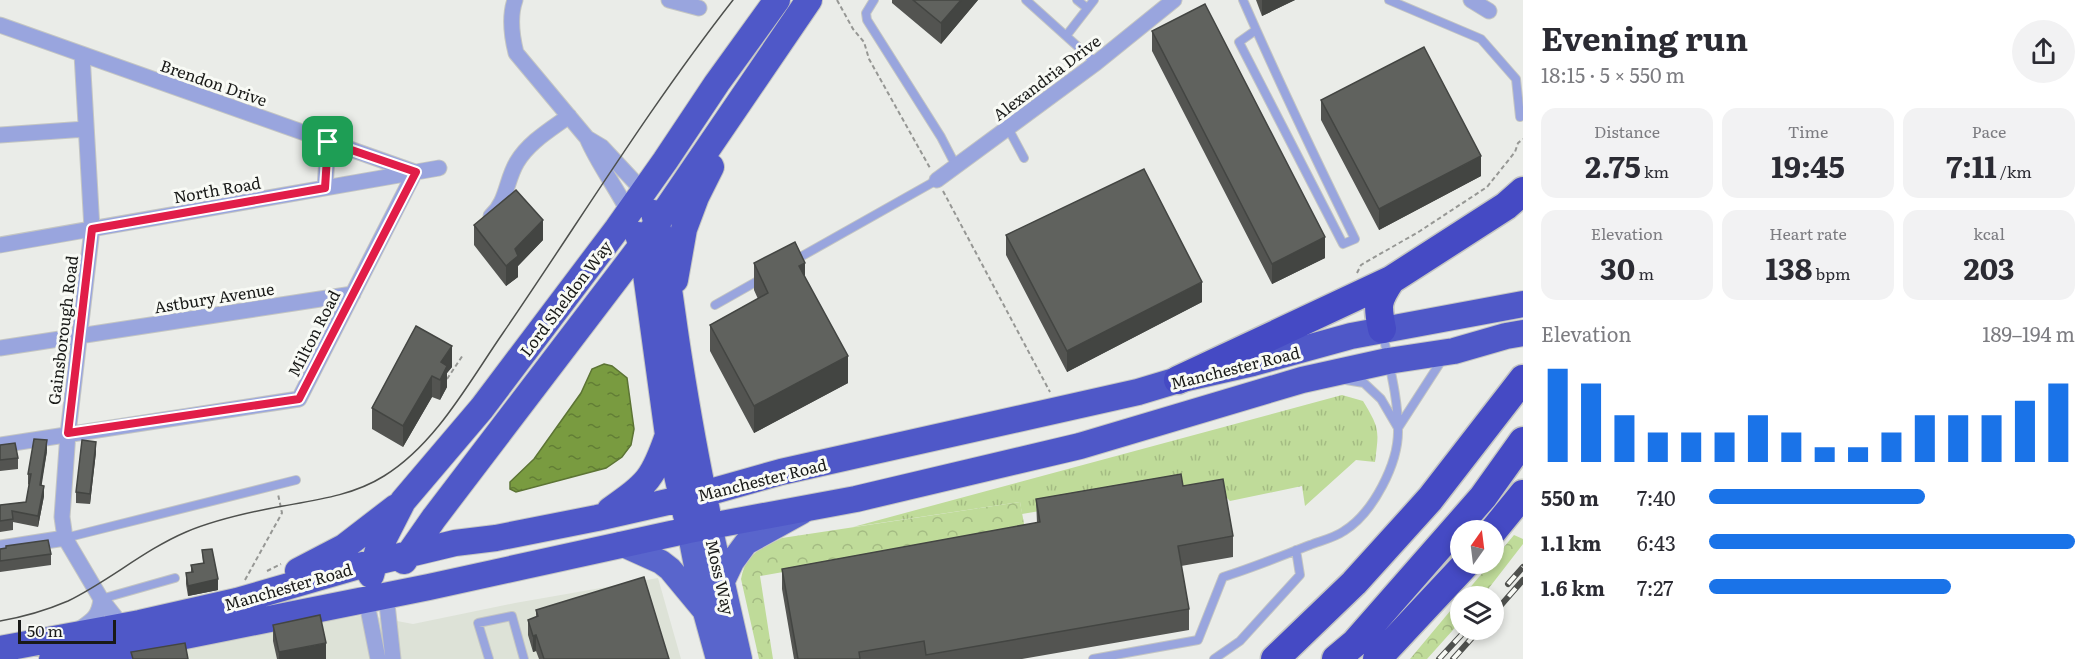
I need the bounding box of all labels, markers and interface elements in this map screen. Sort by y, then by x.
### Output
text: Evening run [1541,12,1748,61]
button: share [2012,20,2075,83]
street label: Alexandria Drive [987,28,1105,126]
street label: Brendon Drive [157,53,271,111]
text: 18:15 · 5 × 550 m [1541,59,1685,89]
pin [302,116,353,167]
text: Distance [1594,119,1660,143]
text: Time [1788,119,1828,143]
text: Pace [1972,119,2006,143]
icon: arrive [311,125,344,158]
text: 2.75 [1585,143,1641,187]
text: 19:45 [1771,143,1845,187]
text: 7:11 [1946,143,1997,187]
text: km [1641,159,1669,183]
text: /km [1997,159,2032,183]
street label: North Road [171,169,263,208]
text: Elevation [1591,221,1663,245]
text: Heart rate [1769,221,1847,245]
text: kcal [1973,221,2005,245]
street label: Lord Sheldon Way [513,234,617,361]
text: 30 [1600,245,1635,289]
text: 138 [1766,245,1812,289]
text: 203 [1964,245,2014,289]
street label: Gainsborough Road [41,254,83,406]
text: m [1635,261,1654,285]
text: bpm [1812,261,1850,285]
street label: Astbury Avenue [152,276,276,318]
street label: Milton Road [281,285,345,381]
text: Elevation [1541,318,1631,348]
text: 189–194 m [1982,318,2075,348]
street label: Manchester Road [1168,339,1302,395]
street label: Manchester Road [695,451,829,507]
text: 550 m [1541,482,1599,512]
text: 7:40 [1637,482,1676,512]
north arrow [1450,520,1504,574]
map controls [1450,520,1504,640]
text: 1.1 km [1541,527,1601,557]
text: 6:43 [1637,527,1676,557]
street label: Moss Way [701,537,741,618]
street label: Manchester Road [221,556,355,616]
text: 1.6 km [1541,572,1605,602]
text: 7:27 [1637,572,1673,602]
button: layers [1450,586,1504,640]
scale bar [18,617,116,644]
text: 50 m [27,618,63,642]

